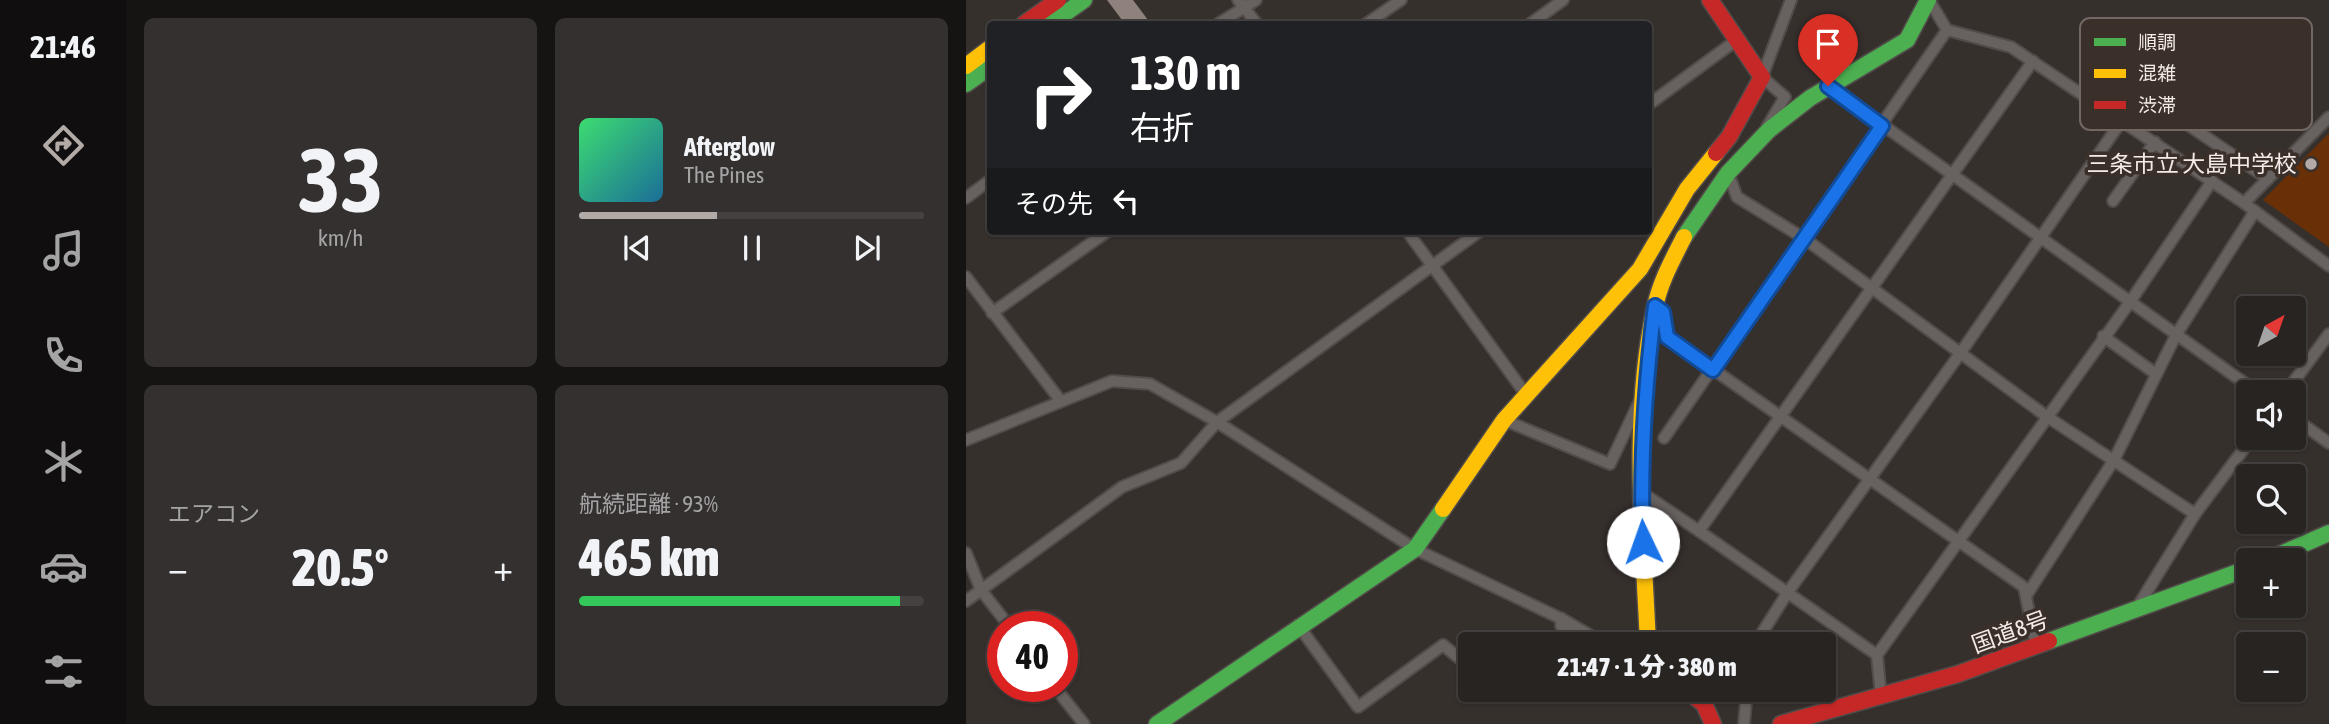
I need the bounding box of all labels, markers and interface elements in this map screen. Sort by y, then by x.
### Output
pin [1798,14,1858,86]
legend [2080,18,2312,130]
icon: arrive [1809,25,1847,63]
text: 21:46 [30,28,96,65]
text: 順調 [2138,31,2176,53]
text: 130 m [1130,44,1241,100]
icon: right [1015,49,1106,140]
text: 混雑 [2138,62,2176,84]
text: 渋滞 [2138,94,2176,116]
text: 右折 [1130,109,1194,146]
icon: directions [39,121,88,170]
text: 33 [298,127,383,231]
text: Afterglow [684,132,775,162]
place label: 三条市立 大島中学校 [2087,151,2297,177]
marker: 三条市立 大島中学校 [2303,156,2319,172]
text: The Pines [684,162,764,188]
icon: left [1107,182,1145,220]
text: その先 [1015,189,1093,219]
text: km/h [318,225,363,251]
icon: music [39,226,88,275]
icon: previous [618,229,656,267]
icon: pause [733,229,771,267]
icon: next [848,229,886,267]
north arrow [2236,296,2306,366]
map controls [2236,296,2306,702]
icon: phone [39,331,88,380]
button: sound [2236,380,2306,450]
icon: climate [39,437,88,486]
button: search [2236,464,2306,534]
text: 航続距離 · 93% [579,491,718,517]
text: エアコン [168,501,260,527]
position arrow [1606,505,1680,579]
text: 465 km [579,527,720,587]
text: 20.5° [292,537,389,597]
icon: car [39,542,88,591]
text: − [168,546,188,589]
text: + [493,546,513,589]
button: + [2236,548,2306,618]
street label: 国道8号 [1968,606,2052,658]
speed limit sign: 40 [987,611,1078,702]
button: − [2236,632,2306,702]
icon: filters [39,647,88,696]
text: 21:47 · 1 分 · 380 m [1557,652,1737,682]

